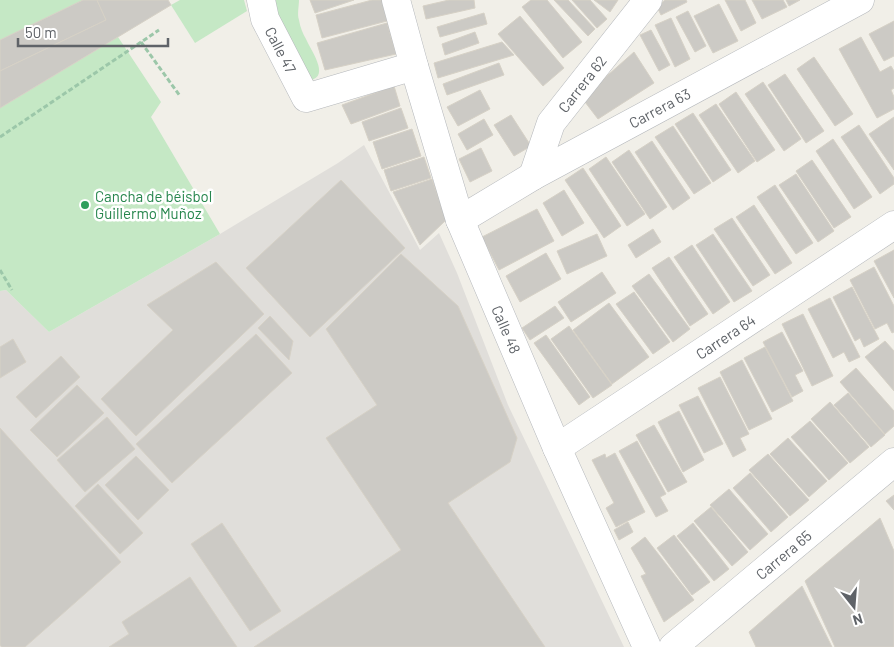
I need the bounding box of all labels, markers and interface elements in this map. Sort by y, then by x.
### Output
scale bar [18,15,168,47]
text: 50 m [25,23,57,41]
street label: Calle 47 [262,24,300,76]
street label: Carrera 62 [554,52,610,116]
street label: Carrera 63 [626,84,693,132]
place label: Cancha de béisbol Guillermo Muñoz [95,187,212,222]
marker: Cancha de béisbol Guillermo Muñoz [79,199,91,211]
street label: Calle 48 [488,303,525,356]
street label: Carrera 64 [692,310,759,363]
street label: Carrera 65 [752,526,815,583]
north arrow [829,582,879,632]
text: N [851,610,865,629]

